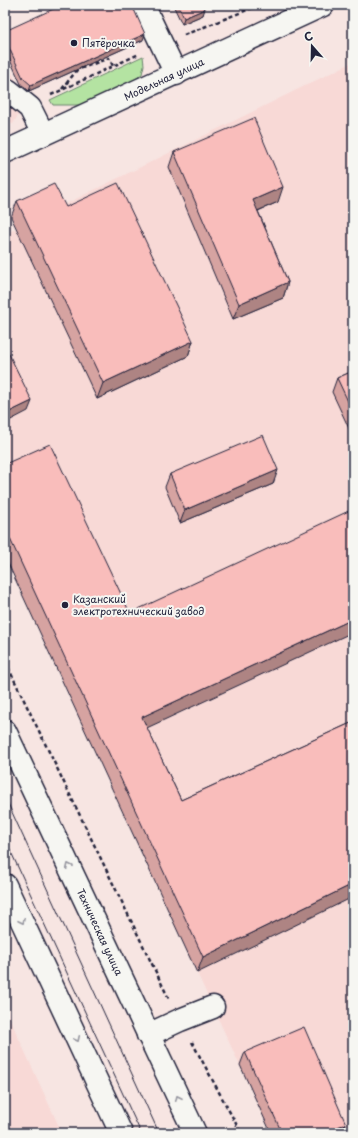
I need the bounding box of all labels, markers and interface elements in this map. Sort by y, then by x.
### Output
north arrow [292,26,332,66]
text: С [302,27,315,46]
place label: Пятёрочка [82,35,136,50]
marker: Пятёрочка [69,38,79,48]
street label: Модельная улица [121,53,207,104]
place label: Казанский электротехнический завод [73,591,204,618]
marker: Казанский электротехнический завод [60,600,70,610]
one-way arrow [66,863,74,870]
street label: Техническая улица [74,886,127,978]
one-way arrow [17,917,25,924]
one-way arrow [72,1035,80,1042]
one-way arrow [175,1094,183,1102]

